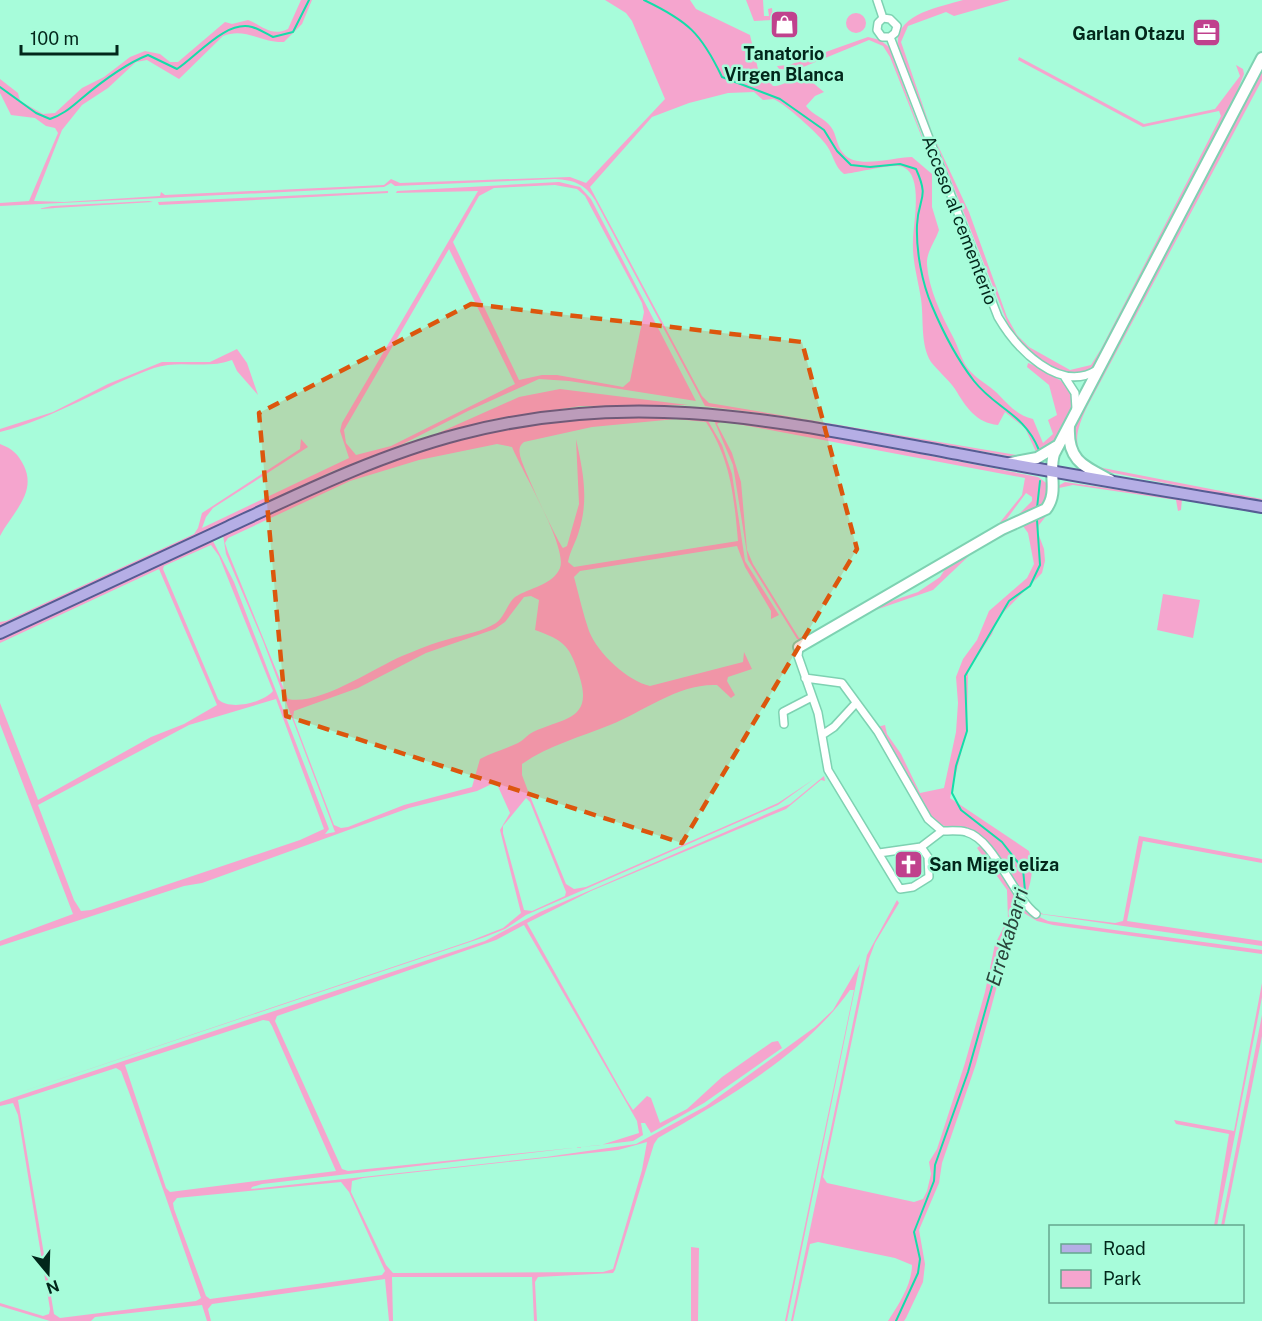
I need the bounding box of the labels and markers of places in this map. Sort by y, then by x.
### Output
shop icon: Tanatorio Virgen Blanca [768,8,800,40]
office icon: Garlan Otazu [1190,17,1222,49]
place label: Garlan Otazu [1072,23,1185,44]
place label: Tanatorio Virgen Blanca [724,43,844,85]
church icon: San Migel eliza [892,848,924,880]
place label: San Migel eliza [929,854,1059,875]

